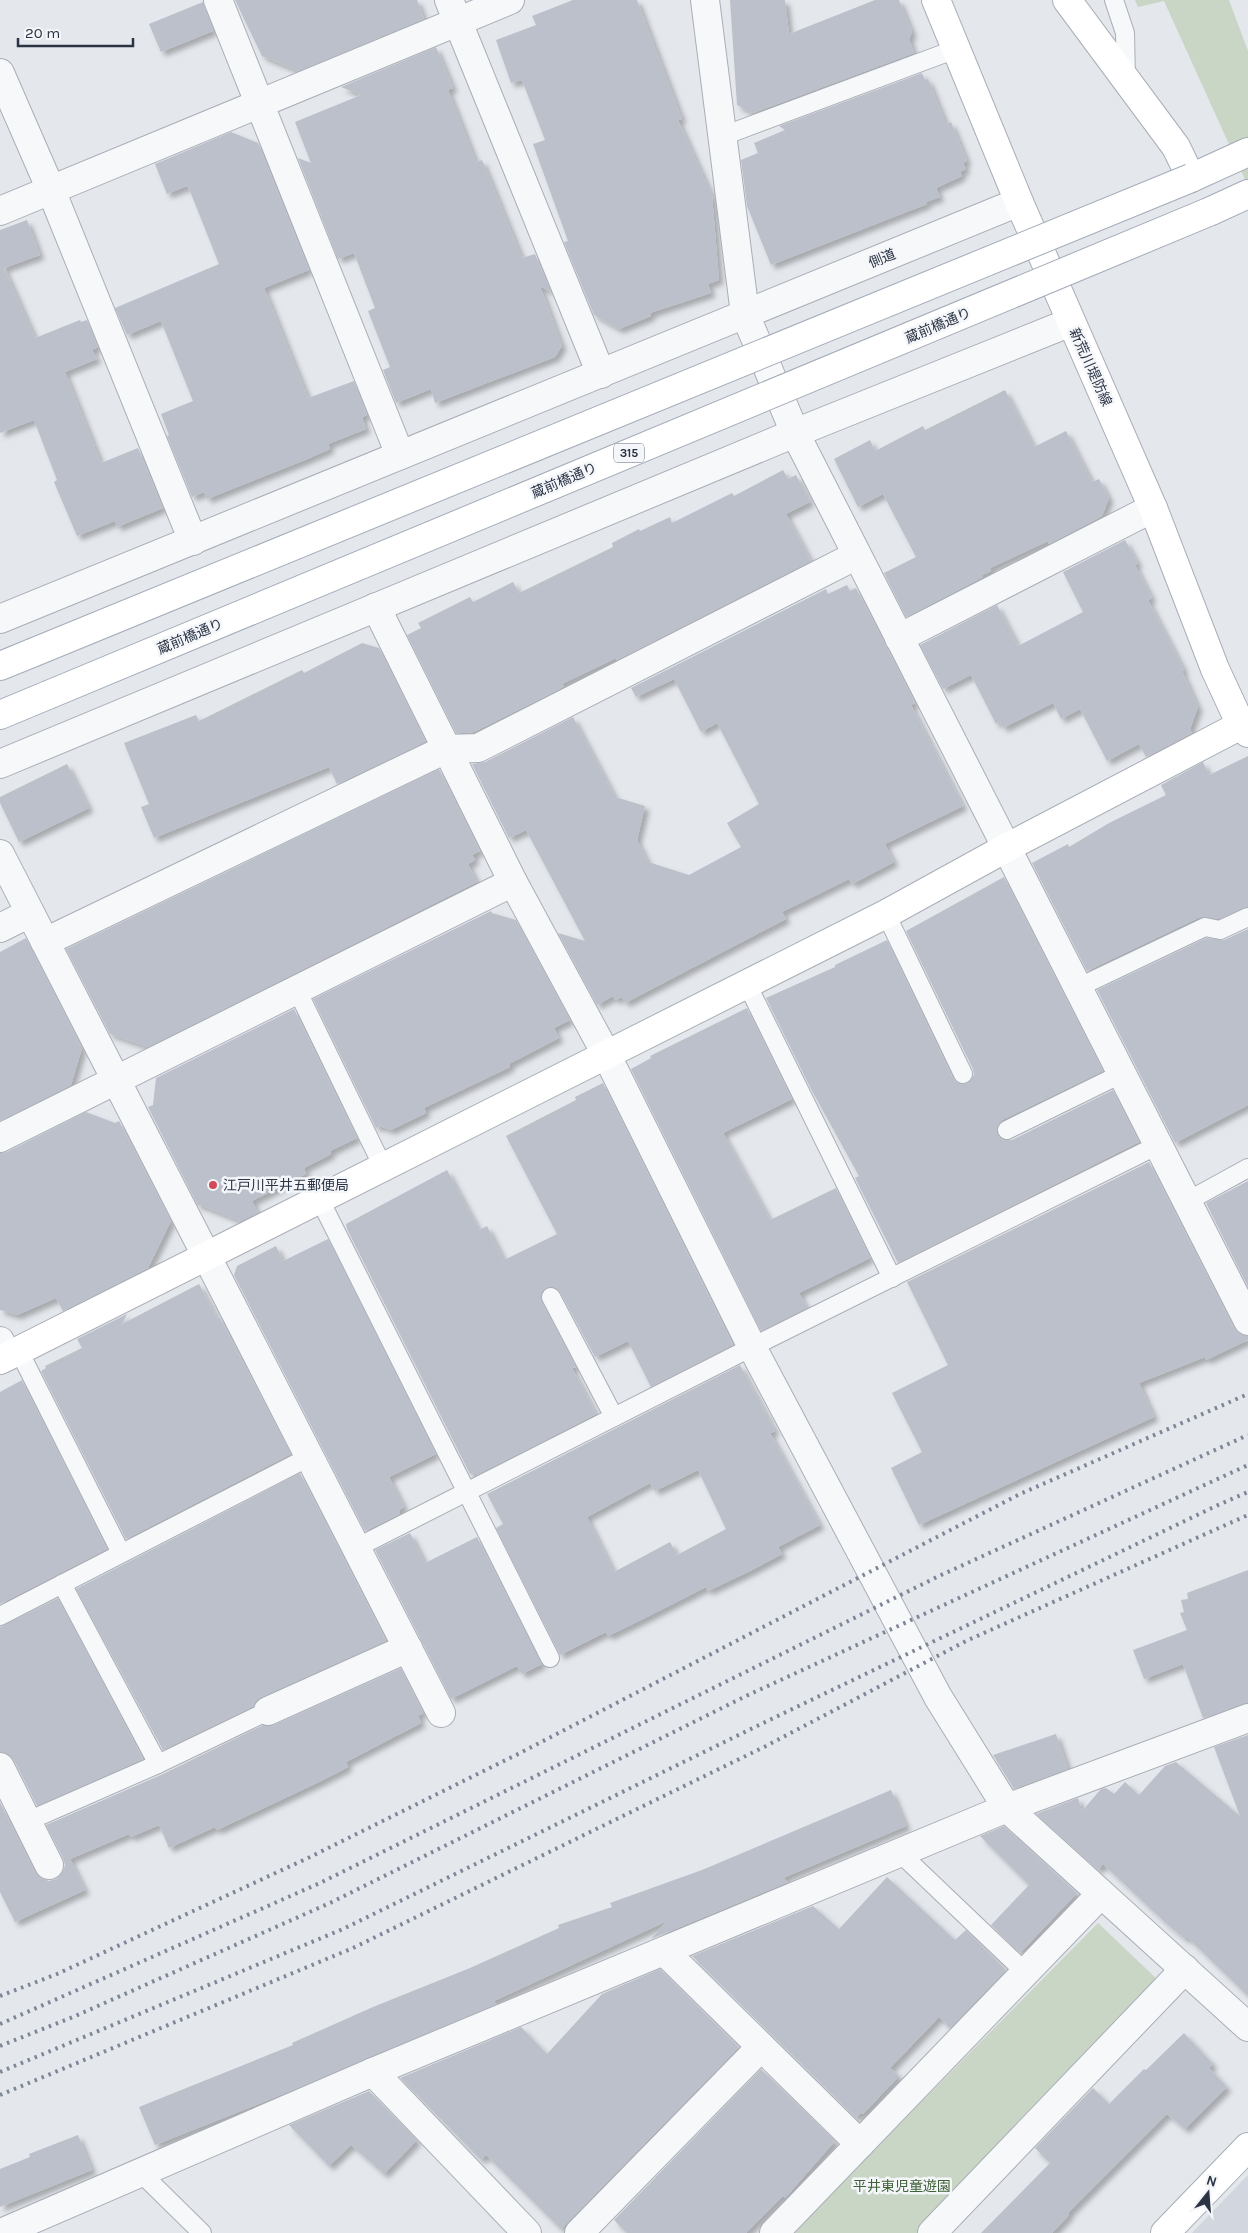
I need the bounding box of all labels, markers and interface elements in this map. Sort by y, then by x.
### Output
scale bar [18,15,132,47]
text: 20 m [25,24,60,42]
street label: 側道 [866,245,898,272]
street label: 蔵前橋通り [903,304,974,347]
street label: 新荒川堤防線 [1066,325,1115,409]
road number: 315 [614,443,644,462]
street label: 蔵前橋通り [529,459,600,502]
street label: 蔵前橋通り [155,615,226,658]
place label: 江戸川平井五郵便局 [223,1177,349,1194]
marker: 江戸川平井五郵便局 [207,1179,219,1191]
north arrow [1183,2168,1233,2218]
text: N [1204,2171,1219,2191]
park label: 平井東児童遊園 [853,2178,951,2195]

